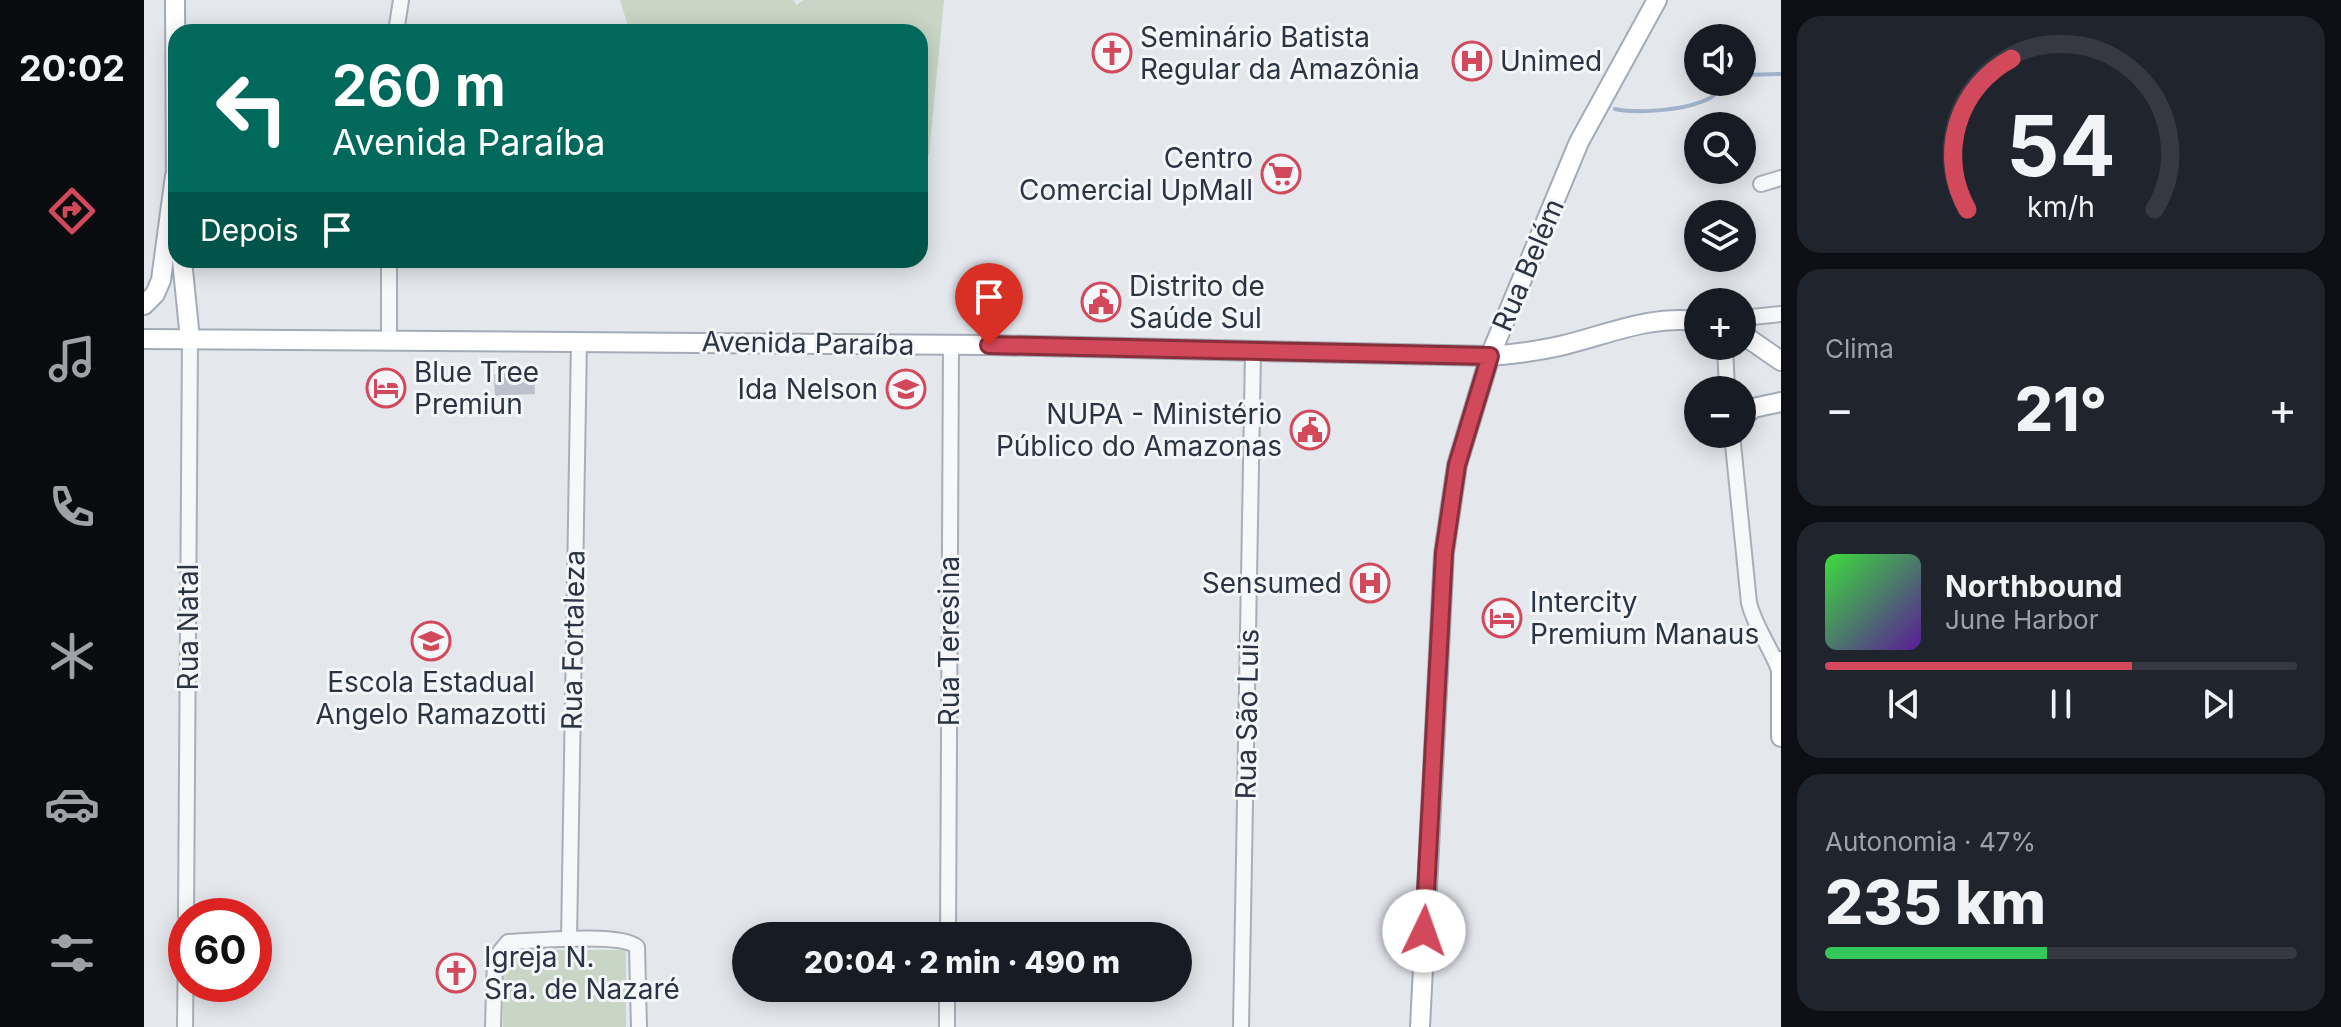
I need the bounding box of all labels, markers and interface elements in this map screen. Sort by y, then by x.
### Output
place label: Seminário Batista Regular da Amazônia [1140,20,1420,86]
map controls [1684,24,1756,448]
button: sound [1684,24,1756,96]
church icon: Seminário Batista Regular da Amazônia [1091,32,1133,74]
hospital icon: Unimed [1451,40,1493,82]
place label: Unimed [1500,44,1602,78]
text: 20:02 [19,46,125,90]
text: 260 m [332,52,506,120]
icon: left [200,56,304,160]
text: 54 [2006,95,2116,196]
button: search [1684,112,1756,184]
text: Avenida Paraíba [332,120,606,164]
place label: Centro Comercial UpMall [1019,141,1253,207]
supermarket icon: Centro Comercial UpMall [1260,153,1302,195]
icon: directions [44,183,100,239]
text: km/h [2027,190,2095,225]
street label: Rua Belém [1485,194,1571,336]
button: layers [1684,200,1756,272]
icon: arrive [315,208,359,252]
text: Depois [200,212,299,248]
pin [955,263,1023,345]
place label: Distrito de Saúde Sul [1129,269,1265,335]
icon: arrive [967,275,1011,319]
public building icon: Distrito de Saúde Sul [1080,281,1122,323]
button: + [1684,288,1756,360]
street label: Avenida Paraíba [701,324,915,362]
icon: music [44,331,100,387]
text: Clima [1825,333,1894,364]
place label: Blue Tree Premiun [414,355,539,421]
hotel icon: Blue Tree Premiun [365,367,407,409]
school or university icon: Ida Nelson [885,368,927,410]
place label: Ida Nelson [737,372,878,406]
text: 21° [2015,373,2107,445]
button: − [1684,376,1756,448]
text: − [1825,382,1854,436]
text: + [2268,382,2297,436]
place label: NUPA - Ministério Público do Amazonas [996,397,1282,463]
public building icon: NUPA - Ministério Público do Amazonas [1289,409,1331,451]
icon: phone [44,479,100,535]
street label: Rua Fortaleza [554,550,592,730]
street label: Rua Teresina [932,556,966,726]
hospital icon: Sensumed [1349,562,1391,604]
street label: Rua Natal [171,564,205,690]
place label: Sensumed [1202,566,1342,600]
text: Northbound [1945,568,2122,604]
place label: Intercity Premium Manaus [1530,585,1759,651]
hotel icon: Intercity Premium Manaus [1481,597,1523,639]
text: June Harbor [1945,604,2098,635]
school or university icon: Escola Estadual Angelo Ramazotti [410,620,452,662]
icon: climate [44,628,100,684]
street label: Rua São Luis [1229,628,1265,800]
place label: Escola Estadual Angelo Ramazotti [316,665,546,731]
icon: previous [1882,682,1926,726]
icon: pause [2039,682,2083,726]
icon: next [2196,682,2240,726]
icon: car [44,776,100,832]
text: Autonomia · 47% [1825,826,2036,857]
text: 235 km [1825,866,2046,938]
position arrow [1382,889,1466,973]
speed limit sign: 60 [168,898,272,1002]
icon: filters [44,925,100,981]
place label: Igreja N. Sra. de Nazaré [484,940,680,1006]
text: 20:04 · 2 min · 490 m [804,944,1120,980]
church icon: Igreja N. Sra. de Nazaré [435,952,477,994]

